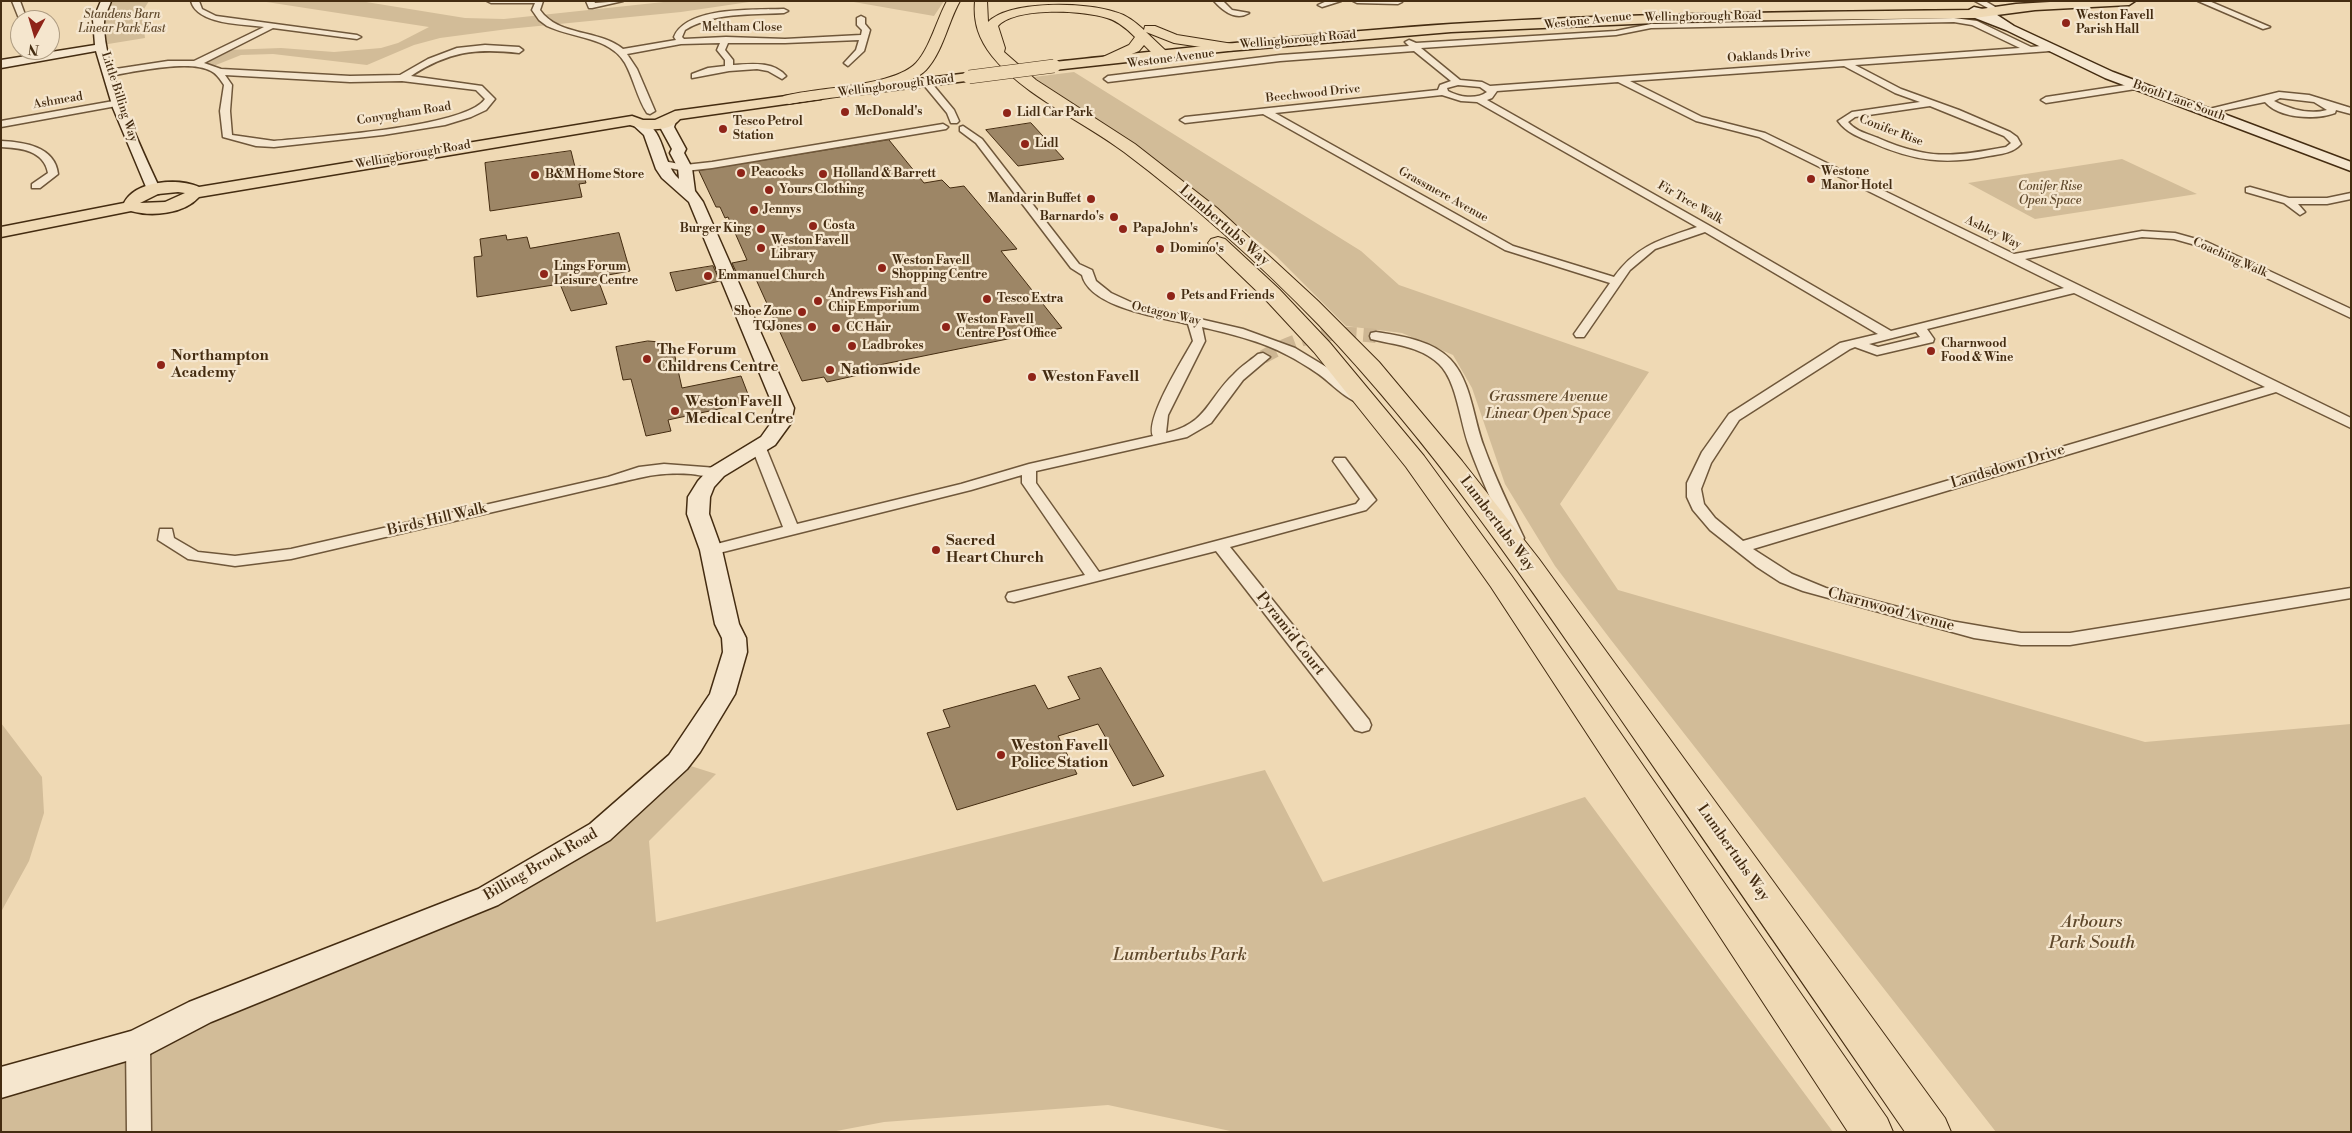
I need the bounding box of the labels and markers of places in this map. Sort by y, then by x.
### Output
place label: Weston Favell Parish Hall [2076,9,2154,37]
marker: Weston Favell Parish Hall [2060,17,2072,29]
place label: McDonald's [855,105,922,119]
marker: McDonald's [839,106,851,118]
place label: Lidl Car Park [1017,106,1093,120]
marker: Lidl Car Park [1001,107,1013,119]
place label: Tesco Petrol Station [733,115,803,143]
marker: Tesco Petrol Station [717,123,729,135]
place label: Lidl [1035,137,1059,151]
marker: Lidl [1019,138,1031,150]
place label: Westone Manor Hotel [1821,165,1893,193]
place label: Peacocks [751,166,804,180]
marker: Peacocks [735,167,747,179]
place label: Holland & Barrett [833,167,936,181]
place label: B&M Home Store [545,168,644,182]
marker: Holland & Barrett [817,168,829,180]
marker: B&M Home Store [529,169,541,181]
marker: Westone Manor Hotel [1805,173,1817,185]
place label: Yours Clothing [779,183,864,197]
marker: Yours Clothing [763,184,775,196]
place label: Mandarin Buffet [988,192,1081,206]
marker: Mandarin Buffet [1085,193,1097,205]
place label: Jennys [764,203,801,217]
marker: Jennys [748,204,760,216]
place label: Barnardo's [1040,210,1104,224]
marker: Barnardo's [1108,211,1120,223]
place label: Costa [823,219,855,233]
marker: Costa [807,220,819,232]
place label: Burger King [680,222,751,236]
place label: Papa John's [1133,222,1198,236]
marker: Burger King [755,223,767,235]
marker: Papa John's [1117,223,1129,235]
place label: Weston Favell Library [771,234,849,262]
marker: Weston Favell Library [755,242,767,254]
place label: Domino's [1170,242,1224,256]
marker: Domino's [1154,243,1166,255]
place label: Weston Favell Shopping Centre [892,254,987,282]
place label: Lings Forum Leisure Centre [554,260,638,288]
marker: Weston Favell Shopping Centre [876,262,888,274]
marker: Lings Forum Leisure Centre [538,268,550,280]
place label: Emmanuel Church [718,269,825,283]
marker: Emmanuel Church [702,270,714,282]
place label: Andrews Fish and Chip Emporium [828,287,927,315]
place label: Pets and Friends [1181,289,1274,303]
marker: Pets and Friends [1165,290,1177,302]
place label: Tesco Extra [997,292,1063,306]
marker: Tesco Extra [981,293,993,305]
marker: Andrews Fish and Chip Emporium [812,295,824,307]
place label: Shoe Zone [734,305,792,319]
marker: Shoe Zone [796,306,808,318]
place label: Weston Favell Centre Post Office [956,313,1057,341]
place label: TGJones [753,320,802,334]
marker: TGJones [806,321,818,333]
place label: CC Hair [846,321,891,335]
marker: Weston Favell Centre Post Office [940,321,952,333]
marker: CC Hair [830,322,842,334]
place label: Charnwood Food & Wine [1941,337,2013,365]
place label: Ladbrokes [862,339,924,353]
marker: Ladbrokes [846,340,858,352]
place label: The Forum Childrens Centre [657,341,778,376]
marker: Charnwood Food & Wine [1925,345,1937,357]
place label: Northampton Academy [171,347,269,382]
marker: The Forum Childrens Centre [641,353,653,365]
marker: Northampton Academy [155,359,167,371]
place label: Nationwide [840,361,921,379]
marker: Nationwide [824,364,836,376]
place label: Weston Favell [1042,368,1139,386]
marker: Weston Favell [1026,371,1038,383]
place label: Weston Favell Medical Centre [685,393,793,428]
marker: Weston Favell Medical Centre [669,405,681,417]
place label: Sacred Heart Church [946,532,1044,567]
marker: Sacred Heart Church [930,544,942,556]
place label: Weston Favell Police Station [1011,737,1108,772]
marker: Weston Favell Police Station [995,749,1007,761]

